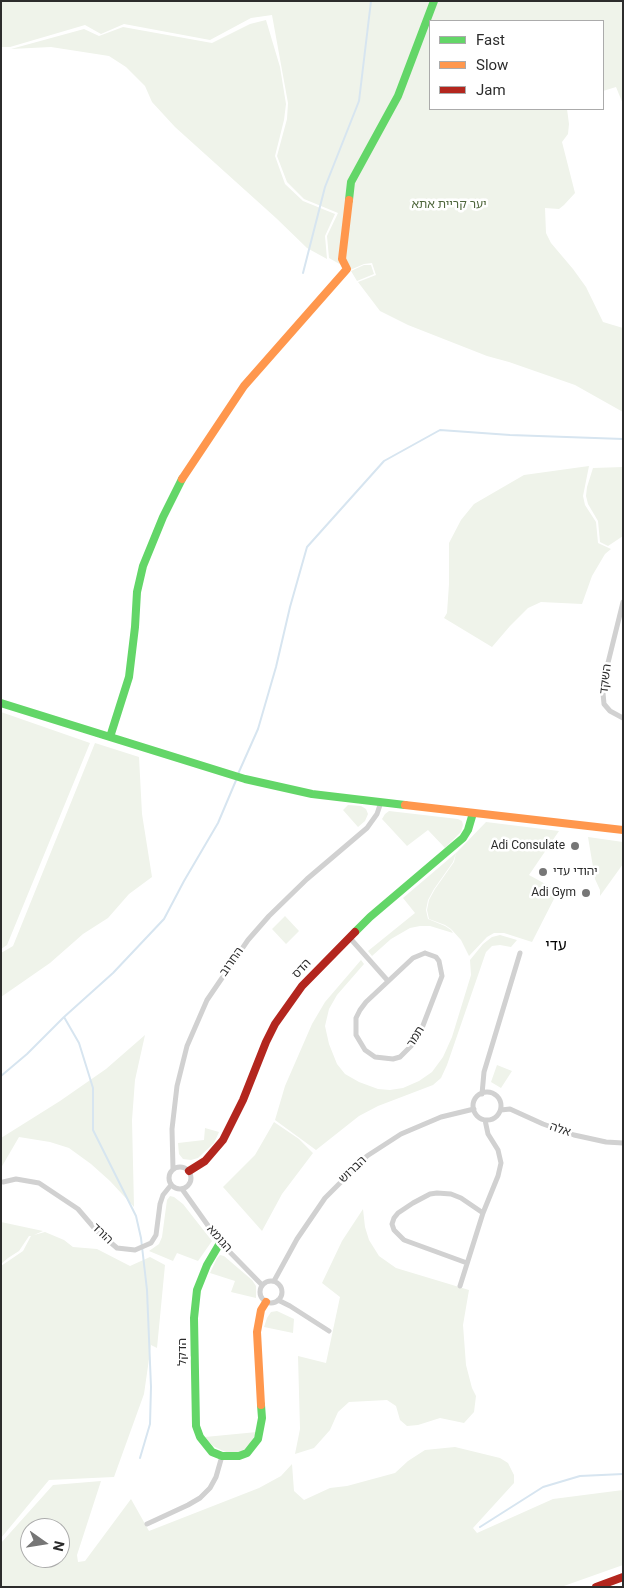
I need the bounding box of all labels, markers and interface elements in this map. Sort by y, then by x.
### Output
legend [429,20,604,110]
text: Fast [476,31,505,49]
text: Slow [476,56,508,74]
text: Jam [476,81,506,99]
park label: יער קריית אתא [411,198,487,212]
street label: השקד [597,663,615,695]
place label: Adi Consulate [491,839,565,853]
marker: Adi Consulate [569,840,581,852]
place label: יהודי עדי [553,865,598,879]
marker: יהודי עדי [537,866,549,878]
place label: Adi Gym [531,886,576,900]
marker: Adi Gym [580,887,592,899]
district label: עדי [545,937,567,955]
street label: החרוב [217,945,247,979]
street label: הדס [289,956,315,982]
street label: תמר [404,1024,428,1050]
street label: אלה [548,1120,572,1140]
street label: הברוש [336,1153,370,1187]
street label: הורד [88,1221,116,1247]
street label: הגומא [203,1223,235,1255]
street label: הדקל [176,1338,190,1366]
north arrow [20,1518,70,1568]
text: N [50,1540,68,1553]

